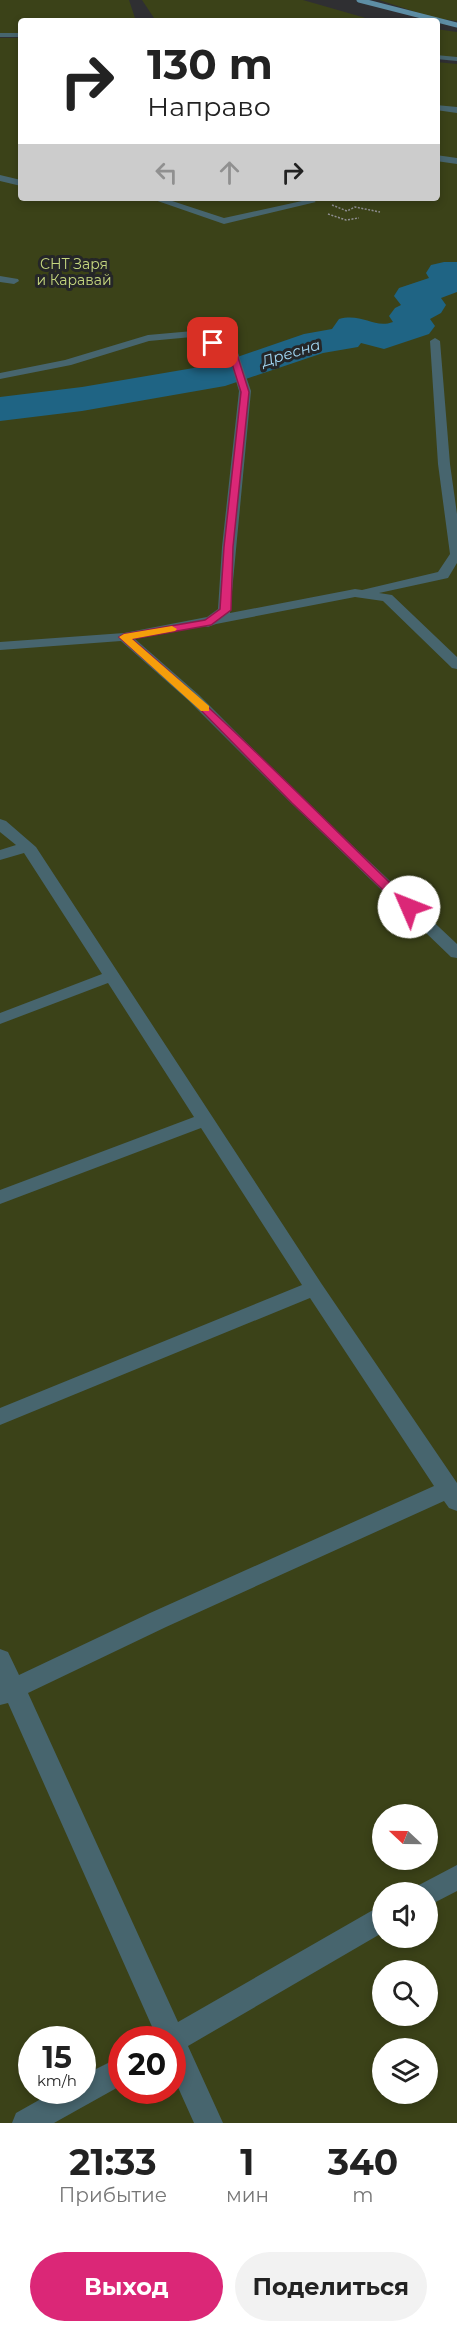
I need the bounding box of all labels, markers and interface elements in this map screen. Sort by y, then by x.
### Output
text: 130 m [147,38,273,90]
icon: right [48,42,126,120]
text: Направо [147,90,271,123]
icon: left [150,156,183,189]
icon: ahead [213,156,246,189]
icon: right [276,156,309,189]
park label: СНТ Заря и Каравай [36,255,112,289]
pin [187,317,238,368]
icon: arrive [196,326,229,359]
water label: Дресна [257,335,323,371]
position arrow [377,875,441,939]
north arrow [372,1804,438,1870]
map controls [372,1804,438,2104]
button: sound [372,1882,438,1948]
button: search [372,1960,438,2026]
speed limit sign: 20 [108,2026,186,2104]
button: layers [372,2038,438,2104]
text: 15 [42,2039,72,2076]
text: km/h [37,2071,77,2090]
text: 21:33 [69,2140,157,2184]
text: 1 [240,2140,254,2184]
text: 340 [328,2140,398,2184]
text: Прибытие [59,2183,167,2207]
text: мин [226,2183,269,2207]
text: m [352,2183,374,2207]
button: Выход [30,2252,223,2321]
button: Поделиться [235,2252,427,2321]

